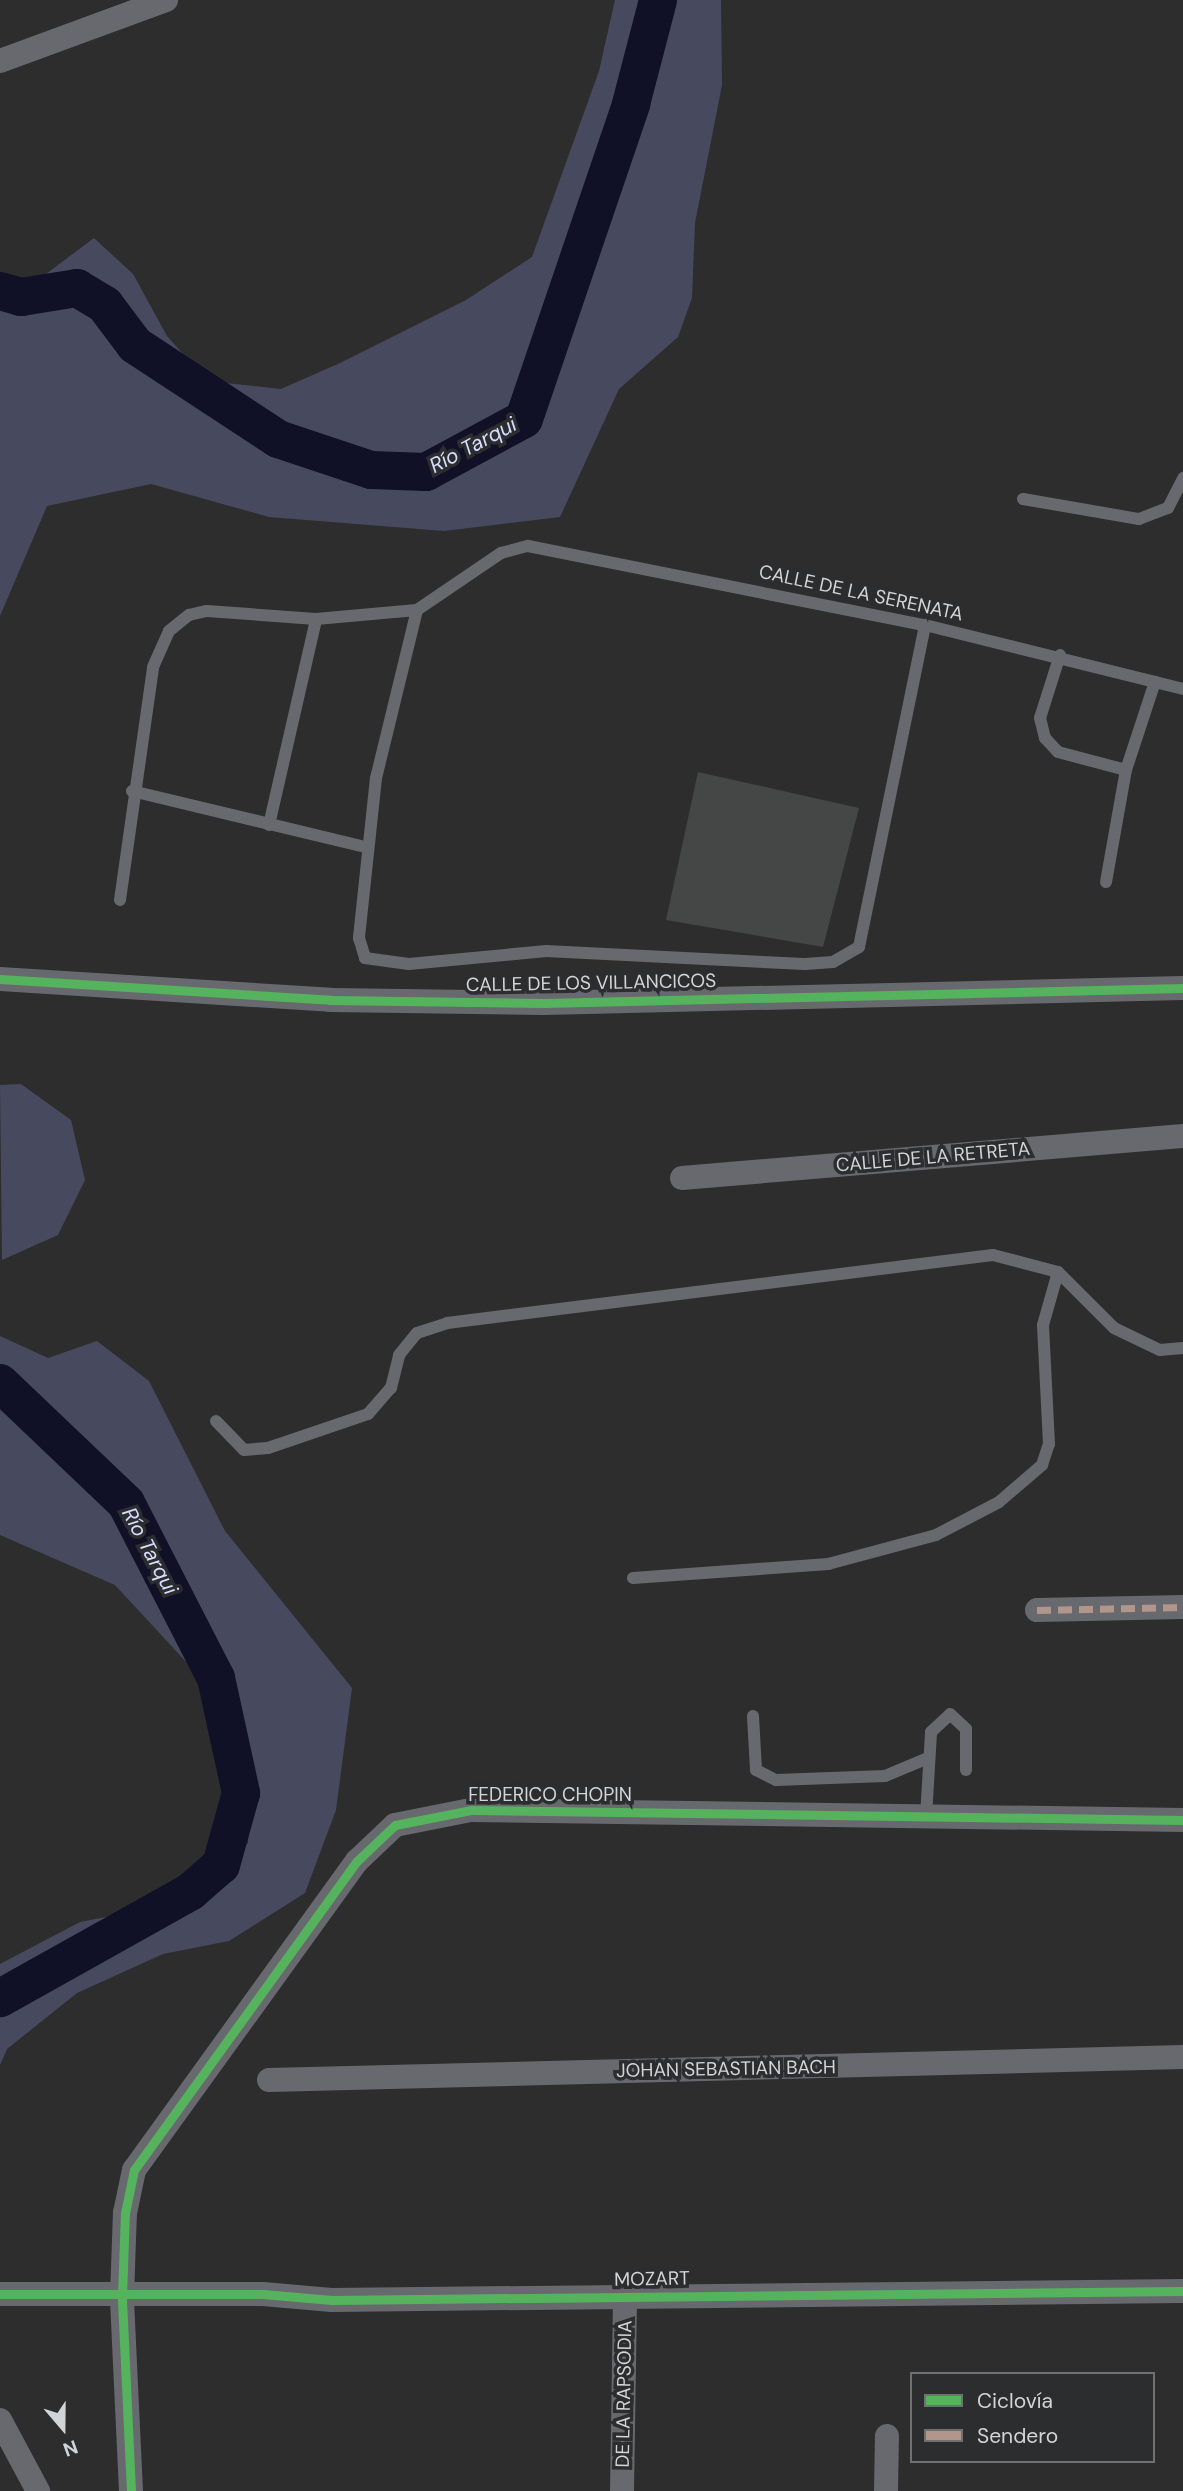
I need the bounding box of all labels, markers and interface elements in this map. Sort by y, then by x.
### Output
water label: Río Tarqui [425,412,521,478]
street label: CALLE DE LA SERENATA [757,560,965,626]
street label: CALLE DE LOS VILLANCICOS [466,969,716,997]
street label: CALLE DE LA RETRETA [835,1137,1031,1177]
water label: Río Tarqui [117,1503,183,1599]
street label: FEDERICO CHOPIN [468,1784,632,1806]
street label: JOHAN SEBASTIAN BACH [616,2056,836,2082]
street label: MOZART [614,2267,690,2291]
street label: DE LA RAPSODIA [611,2320,637,2468]
legend [910,2372,1155,2463]
text: Ciclovía [977,2387,1053,2415]
north arrow [28,2393,98,2463]
text: Sendero [977,2422,1058,2450]
text: N [60,2434,81,2462]

